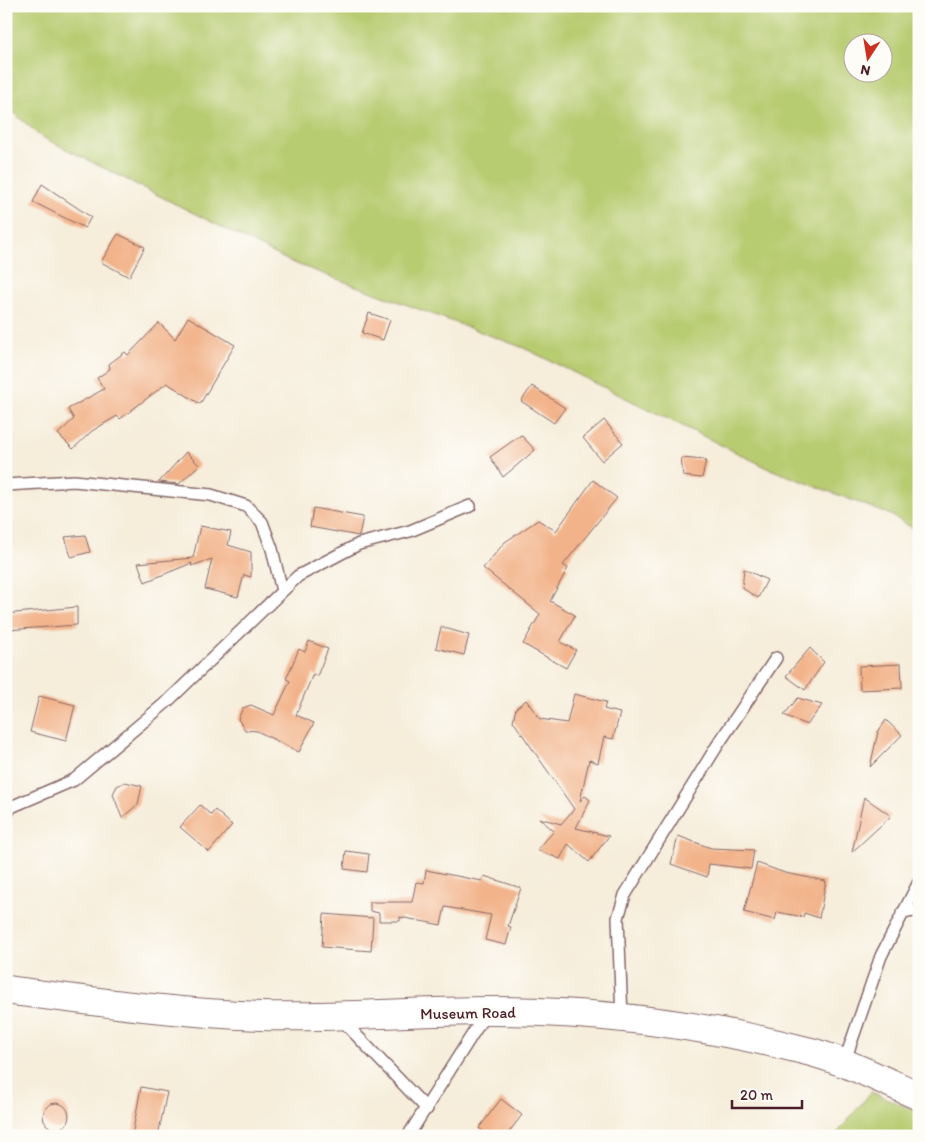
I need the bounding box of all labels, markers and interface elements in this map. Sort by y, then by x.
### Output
north arrow [842,32,892,82]
text: N [859,61,872,80]
street label: Museum Road [420,1003,516,1023]
scale bar [732,1077,802,1109]
text: 20 m [740,1086,774,1104]

